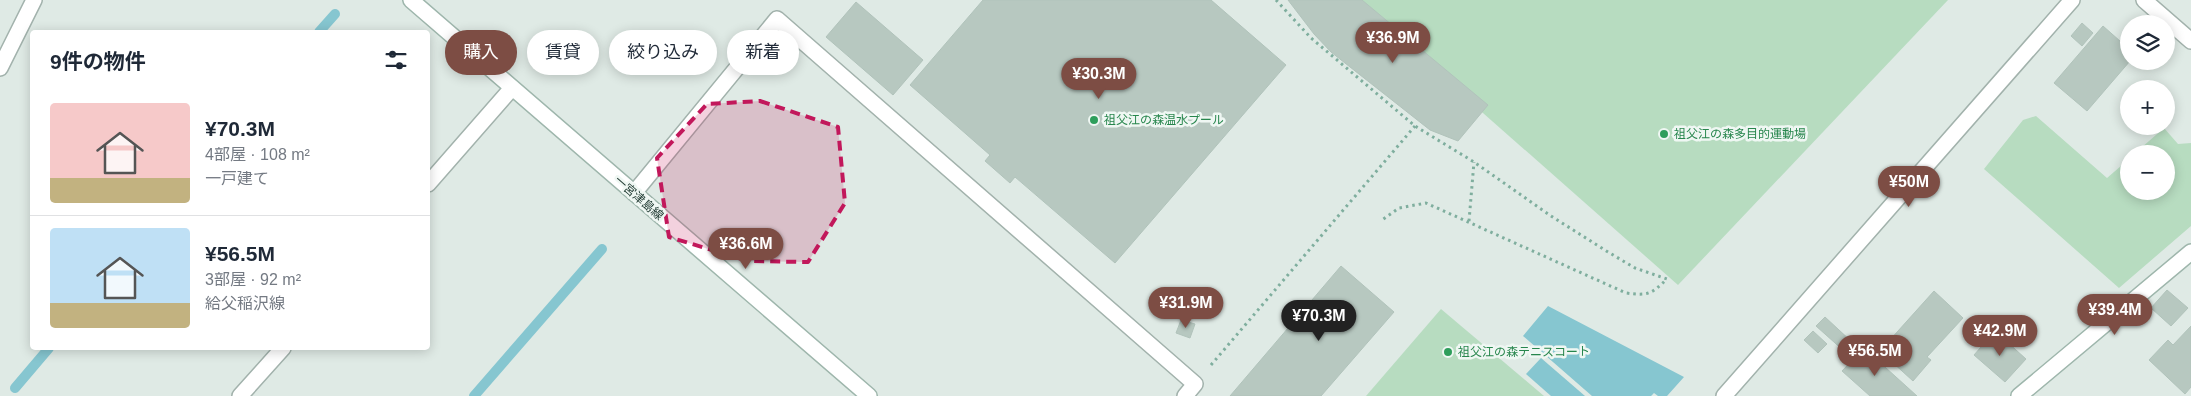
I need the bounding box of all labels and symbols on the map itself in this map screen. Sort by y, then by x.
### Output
pin: ¥36.9M [1352,22,1434,64]
pin: ¥30.3M [1058,58,1140,100]
place label: 祖父江の森温水プール [1104,113,1224,127]
marker: 祖父江の森温水プール [1088,114,1100,126]
place label: 祖父江の森多目的運動場 [1674,127,1806,141]
marker: 祖父江の森多目的運動場 [1658,128,1670,140]
pin: ¥50M [1879,166,1939,208]
street label: 一宮津島線 [612,173,666,223]
pin: ¥36.6M [705,228,787,270]
pin: ¥31.9M [1145,286,1227,329]
pin: ¥39.4M [2074,294,2156,336]
pin: ¥70.3M [1278,300,1360,342]
pin: ¥42.9M [1959,314,2041,357]
pin: ¥56.5M [1834,334,1916,377]
place label: 祖父江の森テニスコート [1458,345,1590,359]
marker: 祖父江の森テニスコート [1442,346,1454,358]

